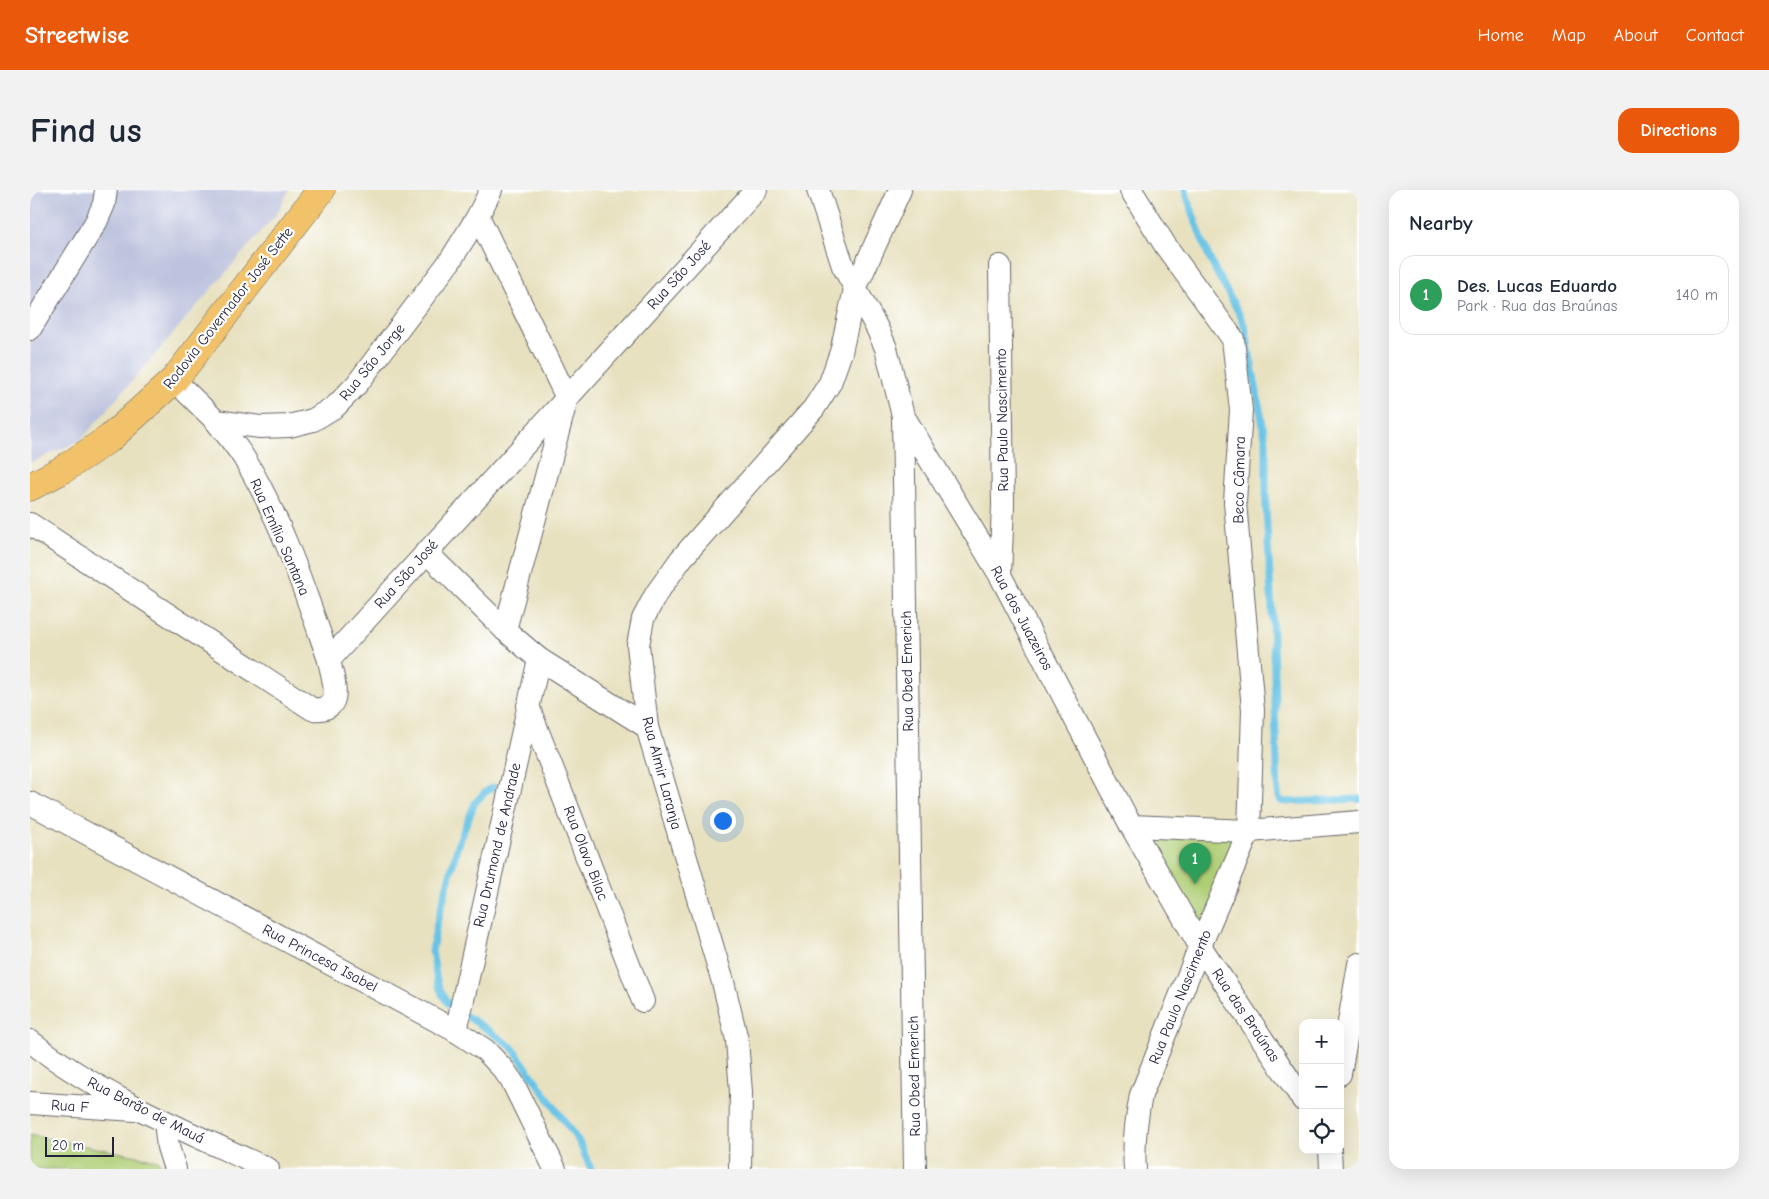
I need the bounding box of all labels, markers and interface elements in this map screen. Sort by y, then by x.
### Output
text: Streetwise [25,21,129,49]
text: Home [1477,25,1524,46]
text: Map [1552,25,1586,46]
text: About [1614,25,1658,46]
text: Contact [1686,25,1744,46]
button: Directions [1618,108,1739,153]
text: Find us [30,110,142,151]
text: Nearby [1409,211,1473,235]
street label: Rodovia Governador José Sette [159,223,297,393]
street label: Rua São José [643,236,715,313]
text: Des. Lucas Eduardo [1457,275,1617,297]
text: 1 [1423,286,1429,304]
text: 140 m [1676,286,1718,304]
text: Park · Rua das Braúnas [1457,297,1617,315]
street label: Rua São Jorge [335,319,409,404]
street label: Rua Paulo Nascimento [992,348,1012,492]
street label: Beco Câmara [1229,436,1249,524]
street label: Rua Emílio Santana [246,476,314,598]
street label: Rua São José [370,535,442,612]
street label: Rua dos Juazeiros [987,563,1057,673]
street label: Rua Obed Emerich [897,610,917,732]
street label: Rua Almir Laranja [638,715,686,831]
street label: Rua Drumond de Andrade [469,761,525,929]
street label: Rua Olavo Bilac [560,803,612,903]
your location [710,808,736,834]
pin: 1 [1179,843,1211,884]
street label: Rua Princesa Isabel [259,920,381,996]
street label: Rua Paulo Nascimento [1145,927,1215,1067]
street label: Rua das Braúnas [1208,965,1284,1065]
street label: Rua Obed Emerich [904,1015,924,1137]
map controls [1299,1019,1344,1154]
button: + [1299,1019,1344,1064]
button: − [1299,1064,1344,1109]
street label: Rua Barão de Mauá [85,1073,207,1147]
street label: Rua F [50,1096,90,1116]
button: locate [1299,1109,1344,1154]
scale bar [45,1134,114,1157]
text: 20 m [52,1137,84,1154]

